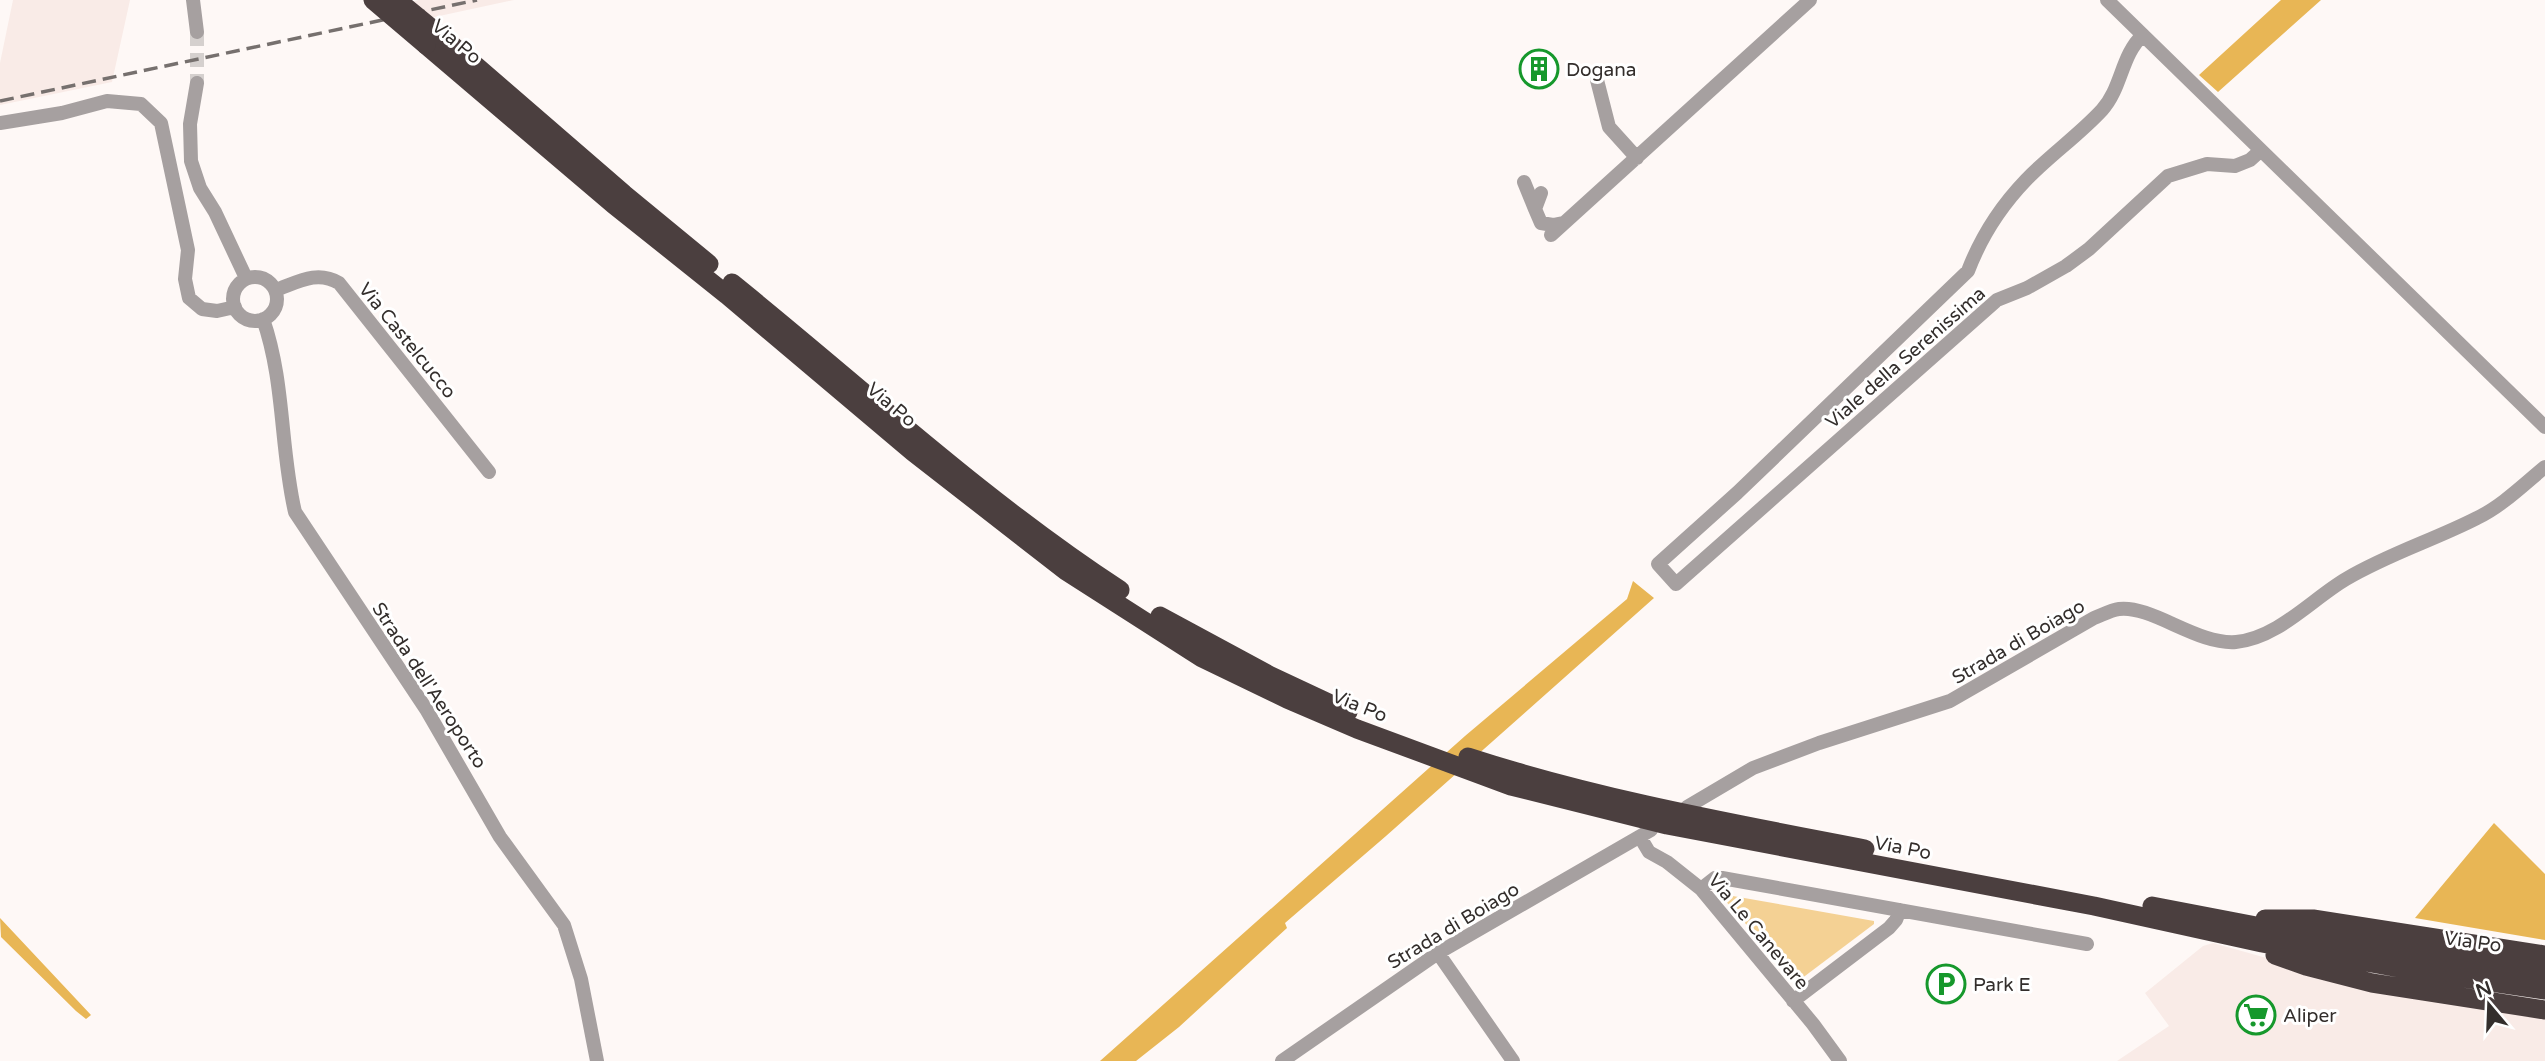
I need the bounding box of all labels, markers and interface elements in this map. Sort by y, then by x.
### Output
street label: Via Po [427,15,485,69]
building icon: Dogana [1518,48,1560,90]
place label: Dogana [1566,59,1636,81]
street label: Via Castelcucco [354,278,461,403]
street label: Viale della Serenissima [1821,282,1990,433]
street label: Via Po [862,378,920,432]
street label: Strada di Boiago [1948,595,2089,689]
street label: Strada dell'Aeroporto [367,599,491,773]
street label: Via Po [1329,685,1390,727]
street label: Via Po [1873,832,1933,864]
street label: Via Le Canevare [1703,869,1813,994]
street label: Strada di Boiago [1384,878,1523,974]
street label: Via Po [2443,927,2503,957]
parking icon: Park E [1925,963,1967,1005]
north arrow [2454,970,2524,1040]
place label: Park E [1973,974,2031,996]
text: N [2473,977,2495,1003]
supermarket icon: Aliper [2235,994,2277,1036]
place label: Aliper [2283,1005,2337,1027]

